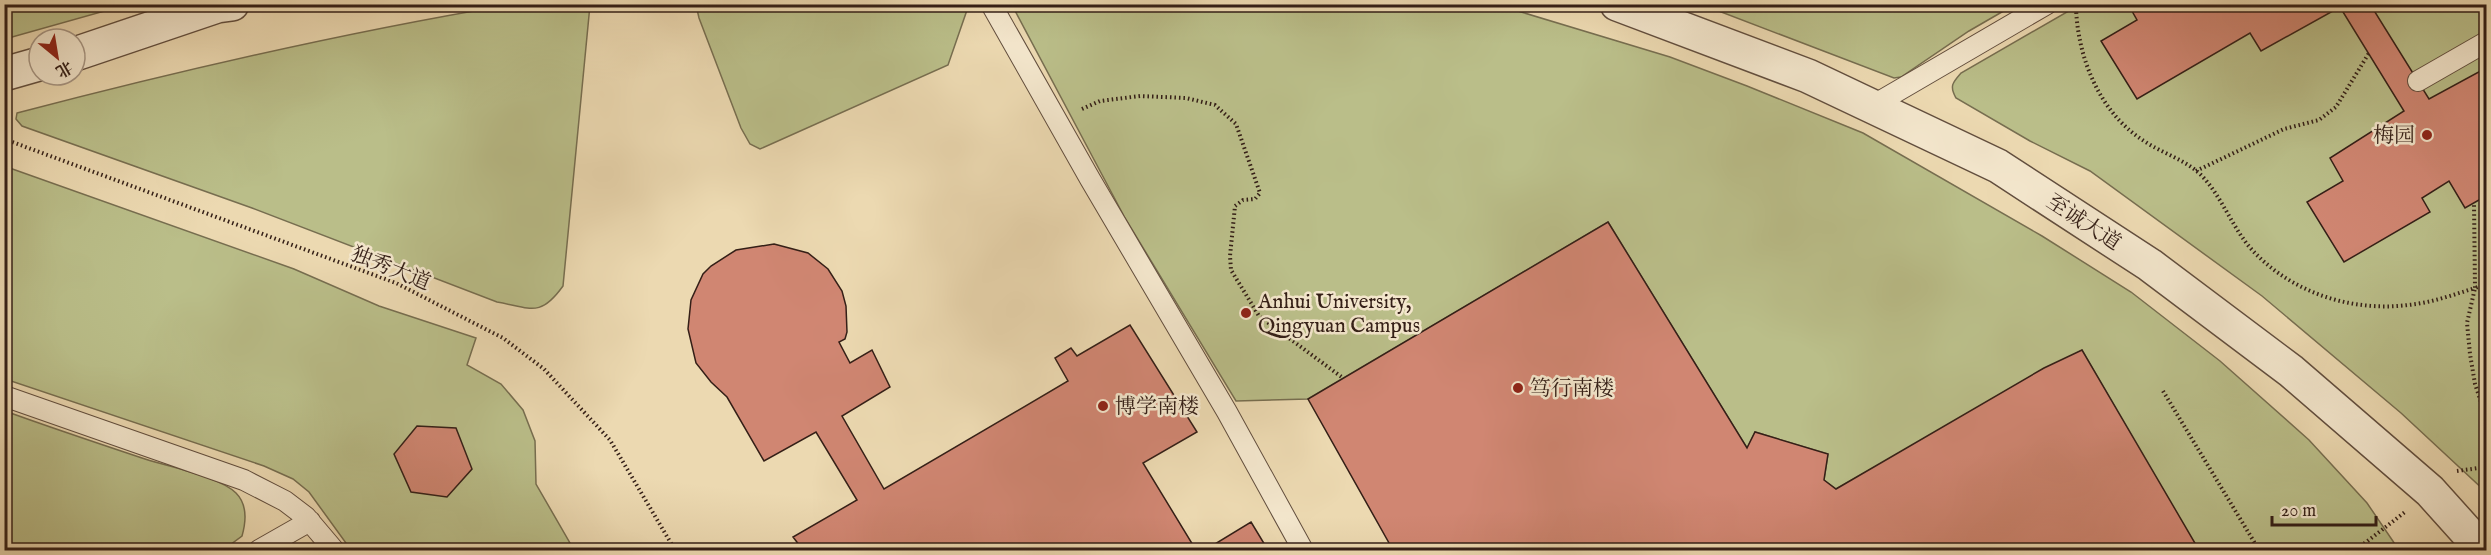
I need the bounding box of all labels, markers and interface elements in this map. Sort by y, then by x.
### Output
north arrow [27,27,87,87]
text: 北 [52,56,75,81]
place label: 梅园 [2373,123,2415,150]
marker: 梅园 [2420,128,2434,142]
street label: 至诚大道 [2041,189,2126,257]
street label: 独秀大道 [346,241,434,298]
place label: Anhui University, Qingyuan Campus [1257,289,1420,340]
marker: Anhui University, Qingyuan Campus [1239,306,1253,320]
place label: 笃行南楼 [1530,376,1614,403]
marker: 笃行南楼 [1511,381,1525,395]
place label: 博学南楼 [1115,394,1199,421]
marker: 博学南楼 [1096,399,1110,413]
scale bar [2272,489,2376,527]
text: 20 m [2281,500,2316,523]

